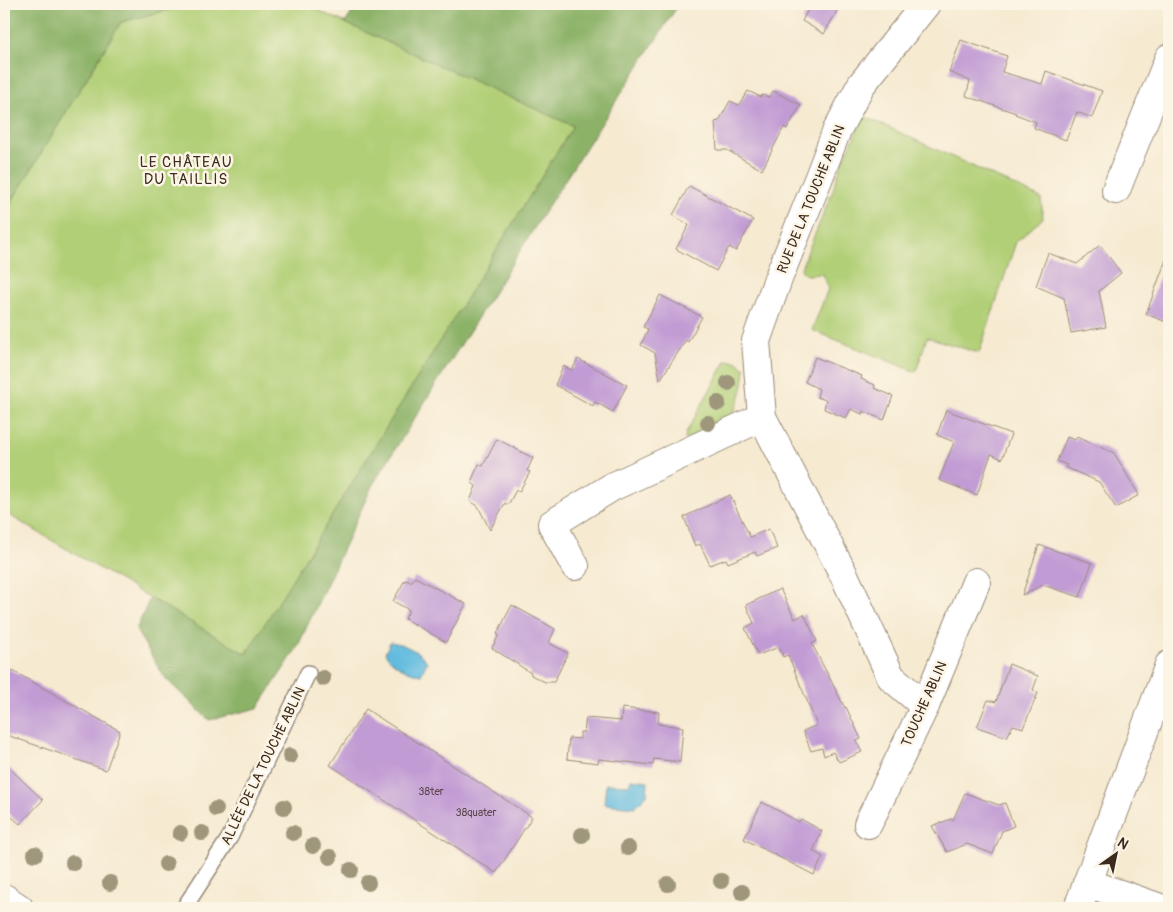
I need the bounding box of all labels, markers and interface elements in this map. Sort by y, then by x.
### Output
street label: RUE DE LA TOUCHE ABLIN [773,122,849,276]
district label: LE CHÂTEAU DU TAILLIS [139,153,233,189]
street label: TOUCHE ABLIN [898,659,950,749]
street label: ALLÉE DE LA TOUCHE ABLIN [216,684,309,848]
house number: 38ter [418,785,444,798]
house number: 38quater [456,806,497,819]
north arrow [1090,830,1140,880]
text: N [1114,834,1131,853]

